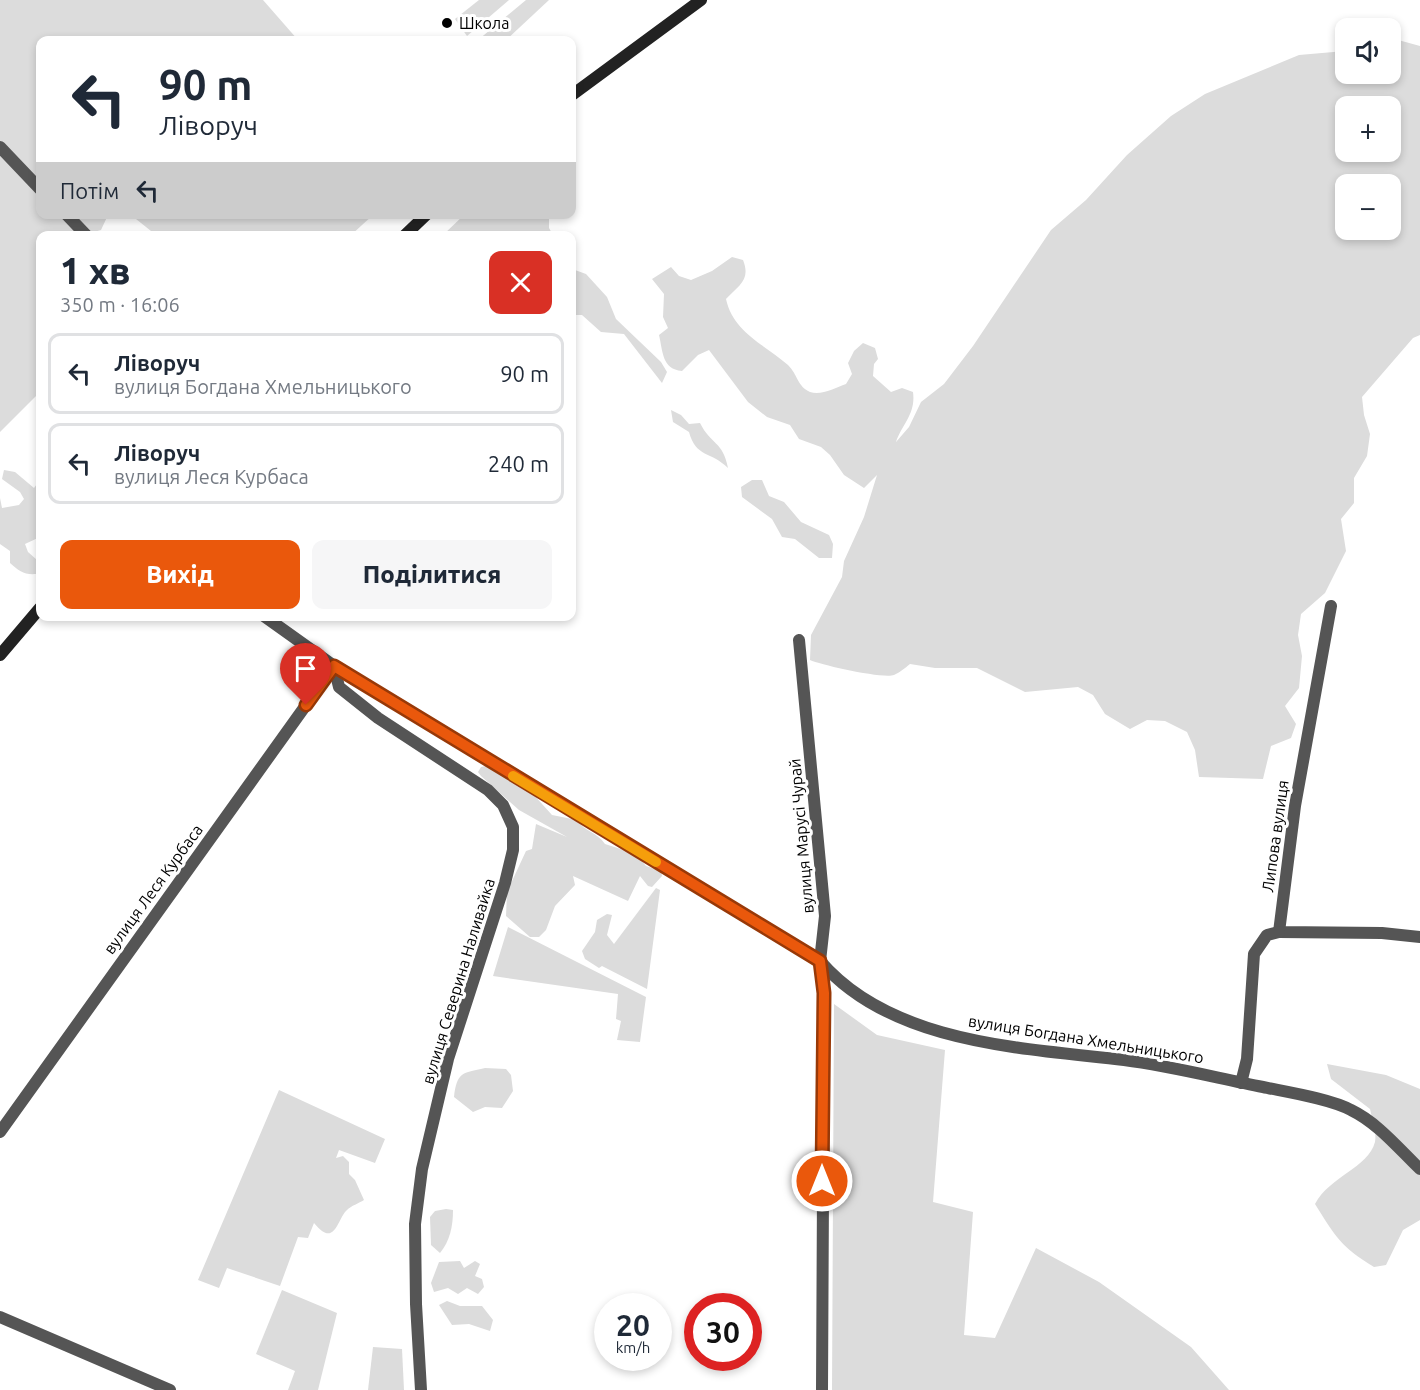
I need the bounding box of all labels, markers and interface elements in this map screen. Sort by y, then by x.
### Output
place label: Школа [459,14,509,32]
marker: Школа [440,16,454,30]
map controls [1335,18,1401,240]
button: sound [1335,18,1401,84]
icon: left [60,60,138,138]
text: 90 m [159,61,253,108]
button: + [1335,96,1401,162]
text: Ліворуч [159,110,258,140]
icon: left [131,174,164,207]
button: − [1335,174,1401,240]
text: Потім [60,178,119,203]
text: 1 хв [60,250,130,291]
button: close [489,251,552,314]
text: 350 m · 16:06 [60,293,180,316]
text: Ліворуч [114,350,200,375]
icon: left [63,357,96,390]
text: 90 m [500,361,549,386]
text: вулиця Богдана Хмельницького [114,375,412,398]
text: Ліворуч [114,440,200,465]
icon: left [63,447,96,480]
text: 240 m [488,451,549,476]
text: вулиця Леся Курбаса [114,465,309,488]
button: Вихід [60,540,300,609]
button: Поділитися [312,540,552,609]
pin [280,643,331,705]
icon: arrive [289,652,322,685]
street label: вулиця Марусі Чурай [785,758,817,914]
street label: Липова вулиця [1258,779,1292,893]
street label: вулиця Леся Курбаса [100,821,206,957]
street label: вулиця Северина Наливайка [418,876,498,1086]
street label: вулиця Богдана Хмельницького [967,1011,1205,1067]
position arrow [790,1149,854,1213]
speed limit sign: 30 [684,1293,762,1371]
text: 20 [616,1308,650,1342]
text: km/h [616,1339,650,1356]

